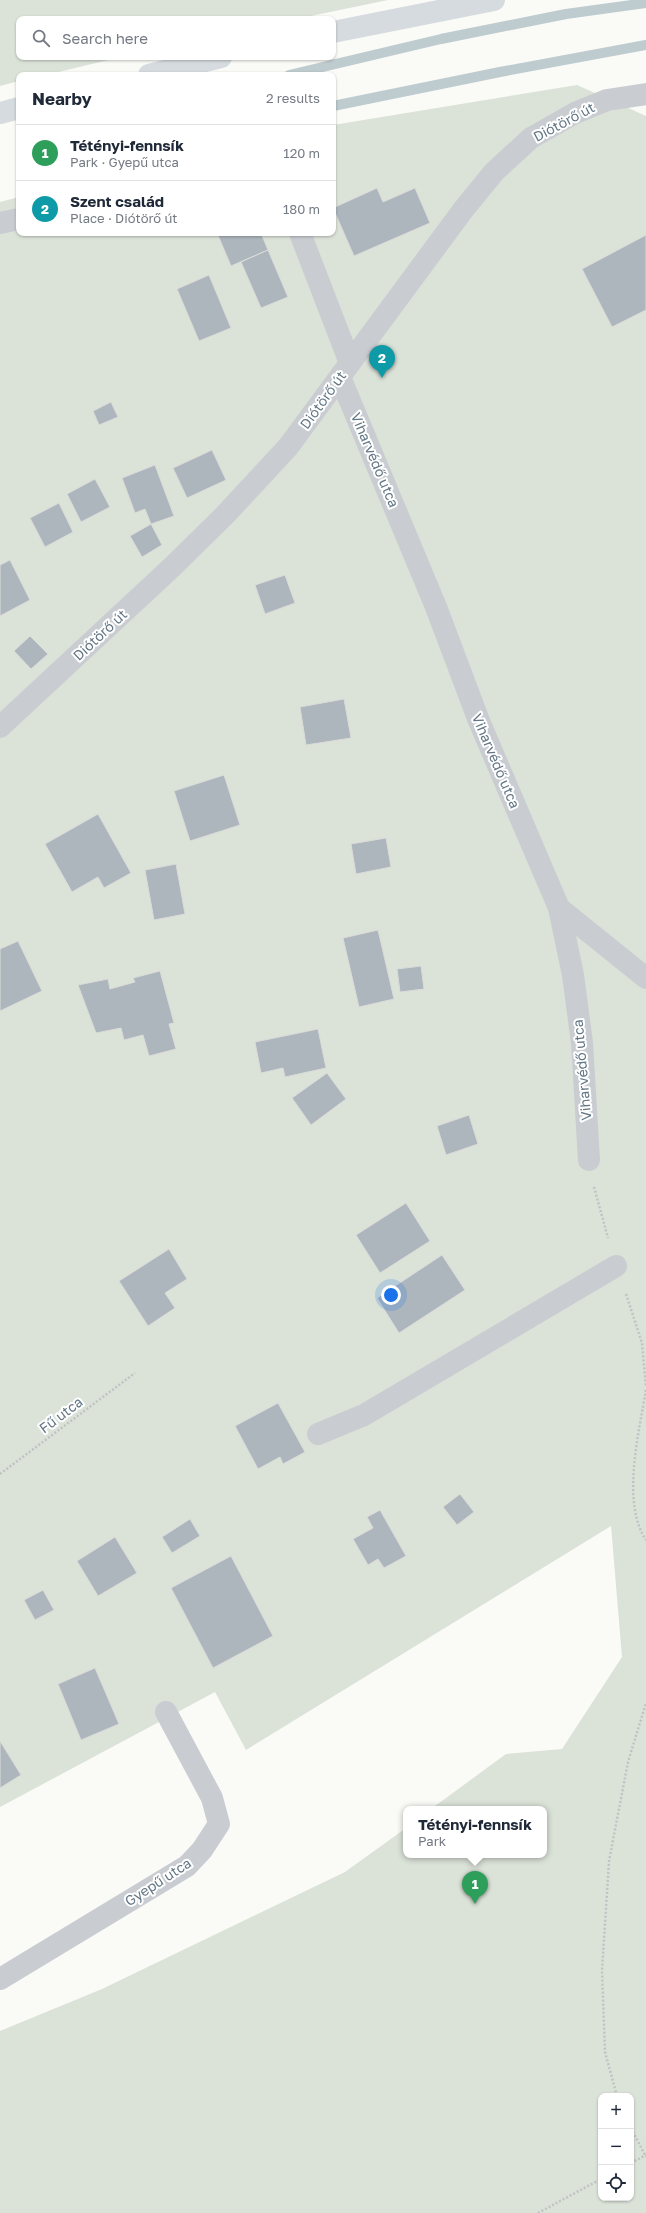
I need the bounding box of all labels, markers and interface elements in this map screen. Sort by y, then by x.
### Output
search box [16,16,336,60]
icon: search [30,27,52,49]
text: Search here [62,29,148,47]
text: Nearby [32,88,92,109]
text: 2 results [266,90,320,106]
street label: Diótörő út [530,98,597,145]
text: Tétényi-fennsík [70,136,184,154]
text: 1 [42,145,48,161]
text: 120 m [283,145,320,161]
text: Park · Gyepű utca [70,154,179,170]
text: Szent család [70,192,164,210]
text: 2 [41,201,49,217]
text: 180 m [283,201,320,217]
text: Place · Diótörő út [70,210,177,226]
pin: 2 [369,345,395,378]
street label: Diótörő út [296,368,349,432]
street label: Viharvédő utca [348,410,403,510]
street label: Diótörő út [69,605,130,664]
street label: Viharvédő utca [469,711,524,811]
street label: Viharvédő utca [569,1019,594,1121]
your location [381,1285,401,1305]
street label: Fű utca [36,1393,86,1436]
popup [403,1806,547,1858]
text: Tétényi-fennsík [418,1815,532,1833]
text: Park [418,1833,446,1849]
street label: Gyepű utca [121,1854,194,1909]
pin: 1 [462,1871,488,1904]
map controls [598,2093,634,2201]
button: + [598,2093,634,2129]
button: − [598,2129,634,2165]
button: locate [598,2165,634,2201]

